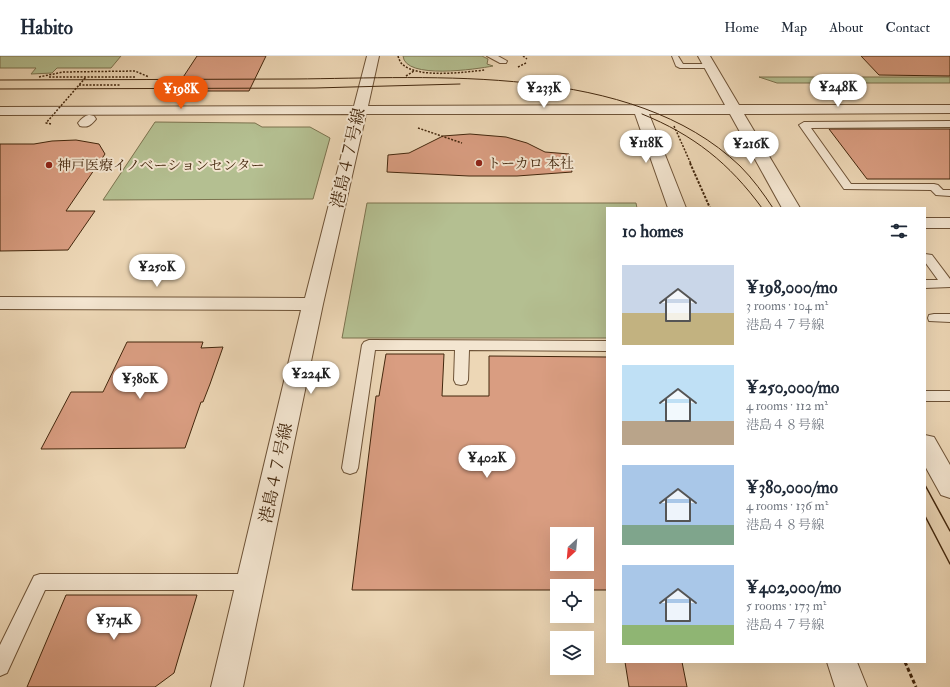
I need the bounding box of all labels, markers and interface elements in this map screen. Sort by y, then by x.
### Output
text: Habito [20,16,73,40]
text: Home [724,19,759,36]
text: Map [781,19,807,36]
text: About [829,19,863,36]
text: Contact [885,19,930,36]
pin: ¥248K [810,74,866,108]
pin: ¥233K [516,75,572,109]
pin: ¥198K [153,76,209,110]
text: ¥248K [819,79,857,95]
text: ¥233K [526,80,562,96]
text: ¥198K [163,81,199,97]
street label: 港島４７号線 [326,106,370,210]
pin: ¥118K [618,130,674,164]
pin: ¥216K [723,131,779,165]
text: ¥118K [629,135,663,151]
text: ¥216K [733,136,769,152]
place label: トーカロ 本社 [487,155,574,172]
place label: 神戸医療イノベーションセンター [57,157,264,174]
marker: トーカロ 本社 [474,158,484,168]
marker: 神戸医療イノベーションセンター [44,160,54,170]
icon: filters [888,220,910,242]
text: 10 homes [622,221,683,242]
pin: ¥250K [129,254,185,288]
text: ¥250K [138,259,176,275]
text: ¥198,000/mo [746,277,837,298]
icon: home [654,281,702,329]
text: 3 rooms · 104 m² [746,298,828,314]
text: 港島４７号線 [746,317,824,333]
pin: ¥224K [283,361,339,395]
pin: ¥380K [112,366,168,400]
text: ¥224K [291,366,331,382]
text: ¥380K [122,371,158,387]
text: ¥250,000/mo [746,377,839,398]
icon: home [654,381,702,429]
text: 4 rooms · 112 m² [746,398,828,414]
text: 港島４８号線 [746,417,824,433]
street label: 港島４７号線 [255,421,297,525]
pin: ¥402K [459,445,515,479]
text: ¥402K [467,450,507,466]
text: ¥380,000/mo [746,477,838,498]
icon: home [654,481,702,529]
text: 4 rooms · 136 m² [746,498,828,514]
text: 港島４８号線 [746,517,824,533]
north arrow [550,527,594,571]
map controls [550,527,594,675]
text: ¥402,000/mo [746,577,841,598]
button: locate [550,579,594,623]
icon: home [654,581,702,629]
text: 5 rooms · 173 m² [746,598,826,614]
pin: ¥374K [86,607,142,641]
text: ¥374K [96,612,132,628]
text: 港島４７号線 [746,617,824,633]
button: layers [550,631,594,675]

